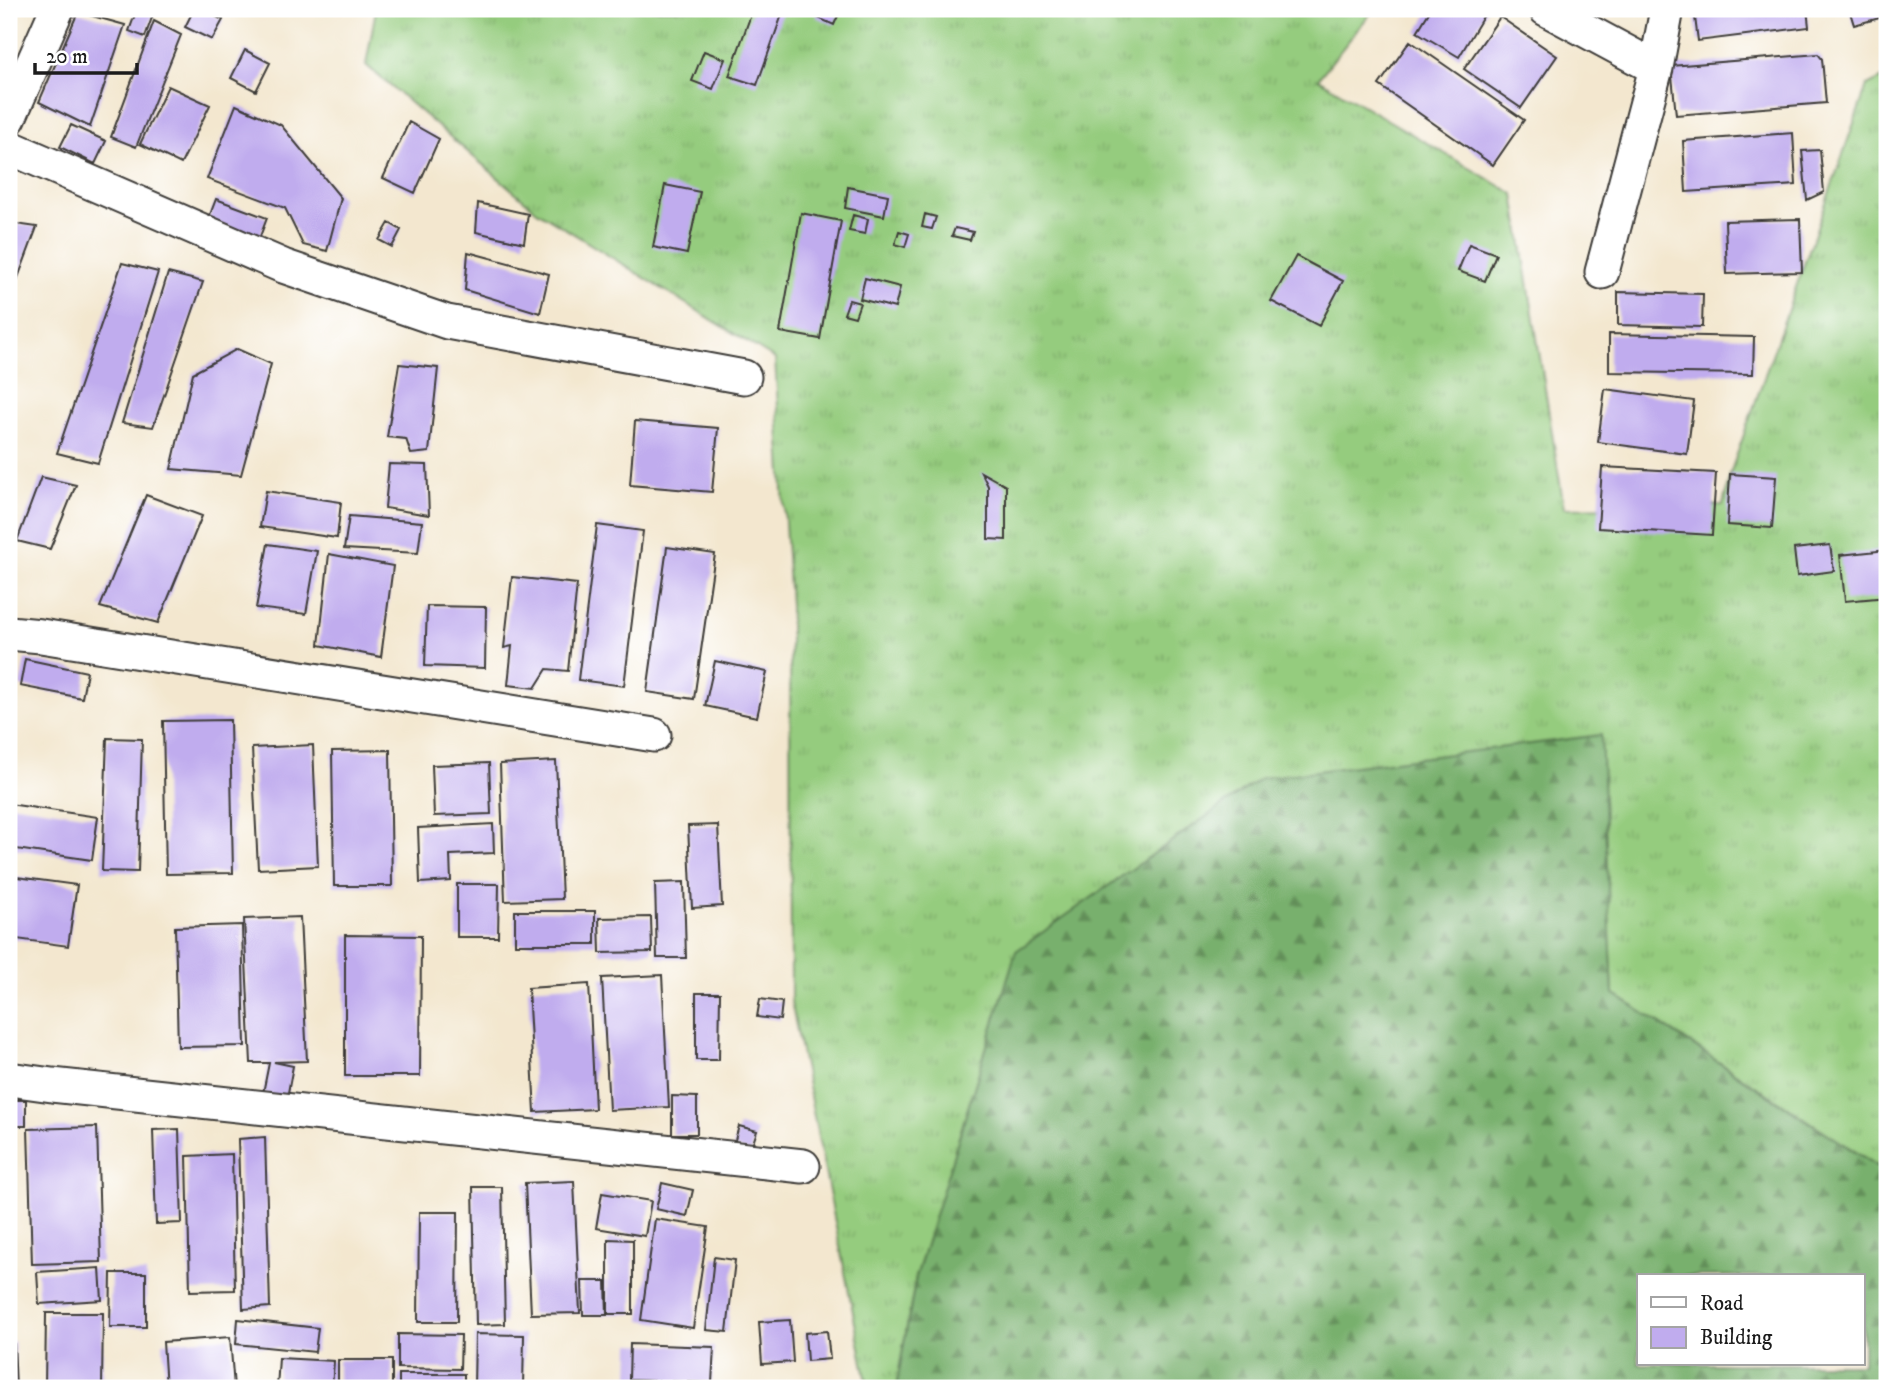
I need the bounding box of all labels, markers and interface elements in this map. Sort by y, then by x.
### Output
scale bar [35,32,136,76]
text: 20 m [46,44,88,70]
legend [1637,1274,1864,1366]
text: Road [1700,1291,1744,1317]
text: Building [1700,1325,1773,1351]

